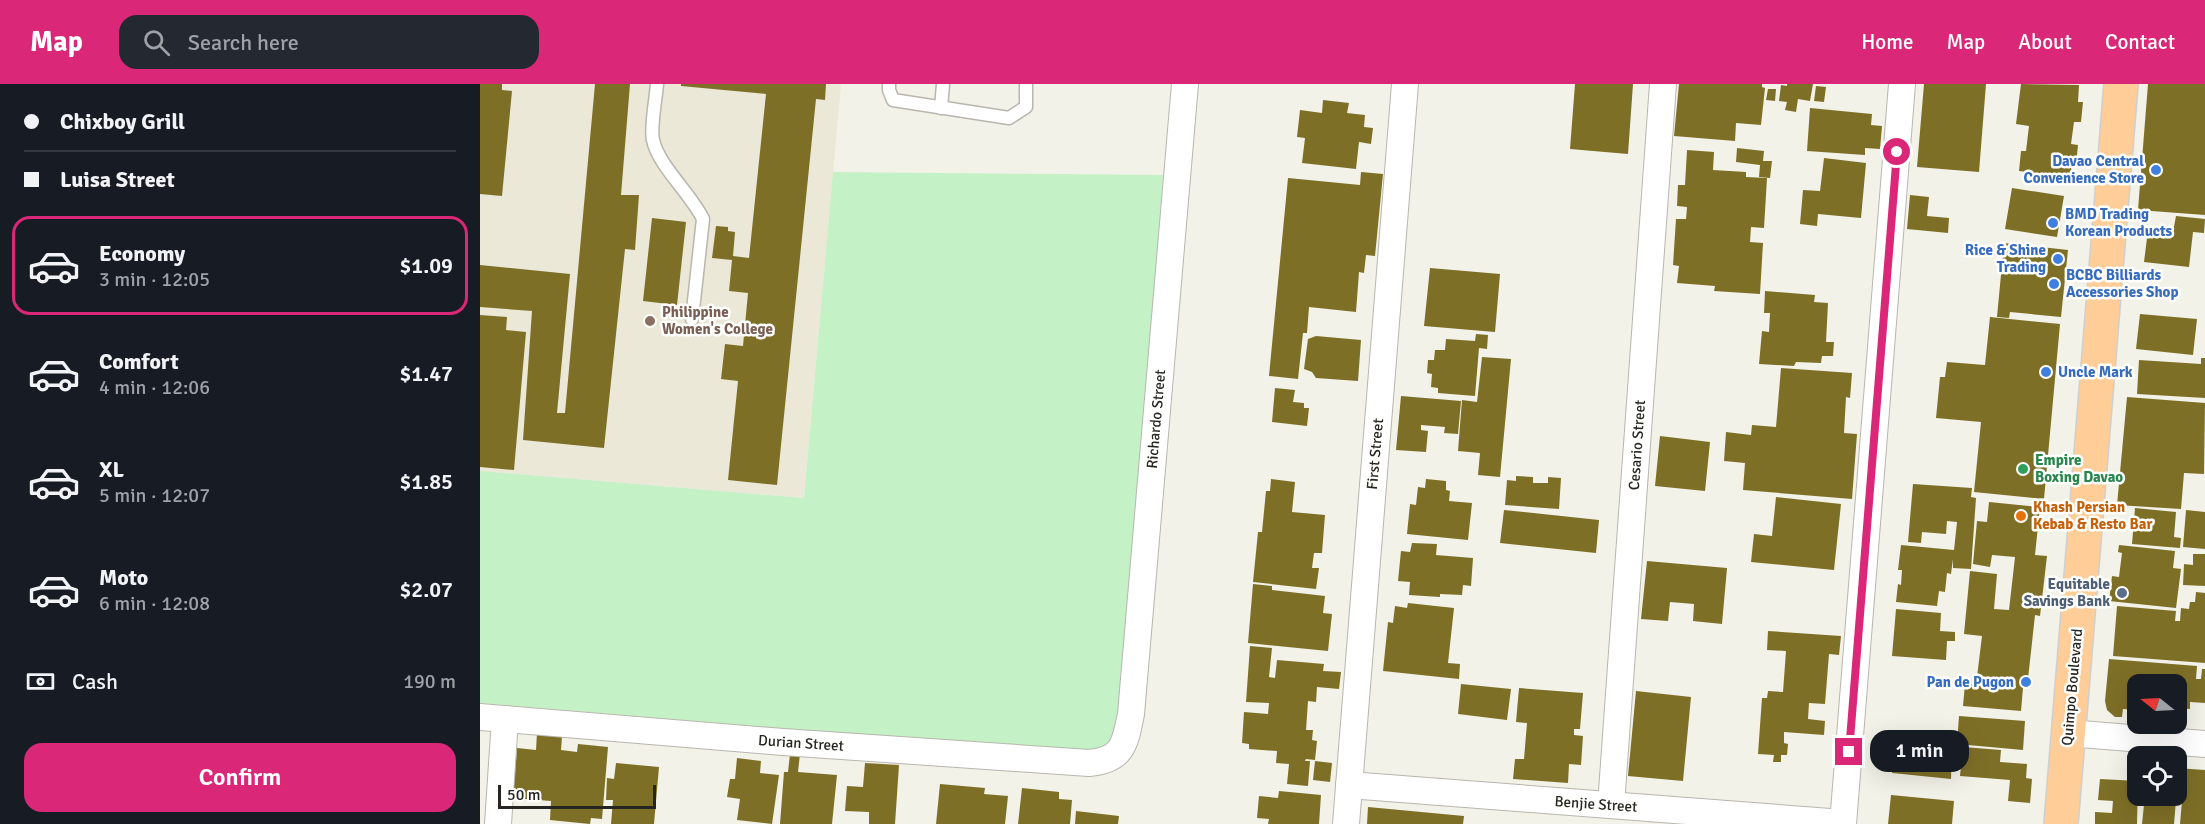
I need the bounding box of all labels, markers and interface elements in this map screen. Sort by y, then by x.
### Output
search box [119,15,539,69]
text: Map [30,25,83,59]
icon: search [140,26,173,59]
text: Search here [188,29,299,56]
text: Home [1861,29,1914,55]
text: Map [1947,29,1985,55]
text: About [2018,29,2072,55]
text: Contact [2105,29,2175,55]
text: Chixboy Grill [60,108,185,135]
route start [1883,138,1910,165]
place label: Davao Central Convenience Store [2024,152,2144,187]
marker: Davao Central Convenience Store [2149,163,2163,177]
text: Luisa Street [60,166,175,193]
place label: BMD Trading Korean Products [2065,205,2173,240]
marker: BMD Trading Korean Products [2046,216,2060,230]
icon: car [27,239,81,293]
text: Economy [99,240,185,267]
place label: Rice & Shine Trading [1965,241,2046,276]
text: $1.09 [399,252,453,279]
marker: Rice & Shine Trading [2051,252,2065,266]
place label: BCBC Billiards Accessories Shop [2066,266,2178,301]
text: 3 min · 12:05 [99,267,210,292]
marker: BCBC Billiards Accessories Shop [2047,277,2061,291]
place label: Philippine Women's College [662,303,773,338]
marker: Philippine Women's College [643,314,657,328]
icon: car [27,347,81,401]
text: Comfort [99,348,179,375]
text: $1.47 [399,360,453,387]
place label: Uncle Mark [2058,363,2133,381]
marker: Uncle Mark [2039,365,2053,379]
street label: Richardo Street [1143,369,1169,469]
text: 4 min · 12:06 [99,375,210,400]
street label: Cesario Street [1625,399,1649,491]
street label: First Street [1363,418,1387,490]
place label: Empire Boxing Davao [2035,451,2123,486]
icon: car [27,455,81,509]
text: XL [99,456,124,483]
marker: Empire Boxing Davao [2016,462,2030,476]
text: $1.85 [399,468,453,495]
text: 5 min · 12:07 [99,483,210,508]
place label: Khash Persian Kebab & Resto Bar [2033,498,2152,533]
marker: Khash Persian Kebab & Resto Bar [2014,509,2028,523]
icon: car [27,563,81,617]
text: Moto [99,564,148,591]
place label: Equitable Savings Bank [2024,575,2110,610]
text: $2.07 [399,576,453,603]
marker: Equitable Savings Bank [2115,586,2129,600]
text: 6 min · 12:08 [99,591,210,616]
street label: Quimpo Boulevard [2058,628,2086,746]
icon: cash [24,665,57,698]
text: Cash [72,668,118,695]
text: 190 m [403,669,456,694]
place label: Pan de Pugon [1926,673,2014,691]
north arrow [2127,674,2187,734]
map controls [2127,674,2187,806]
marker: Pan de Pugon [2019,675,2033,689]
street label: Durian Street [758,731,844,755]
callout: 1 min [1870,731,1969,773]
route end [1835,738,1862,765]
text: 1 min [1896,738,1943,763]
button: Confirm [24,743,456,812]
button: locate [2127,746,2187,806]
scale bar [498,782,656,810]
text: 50 m [507,785,541,805]
street label: Benjie Street [1554,792,1638,816]

